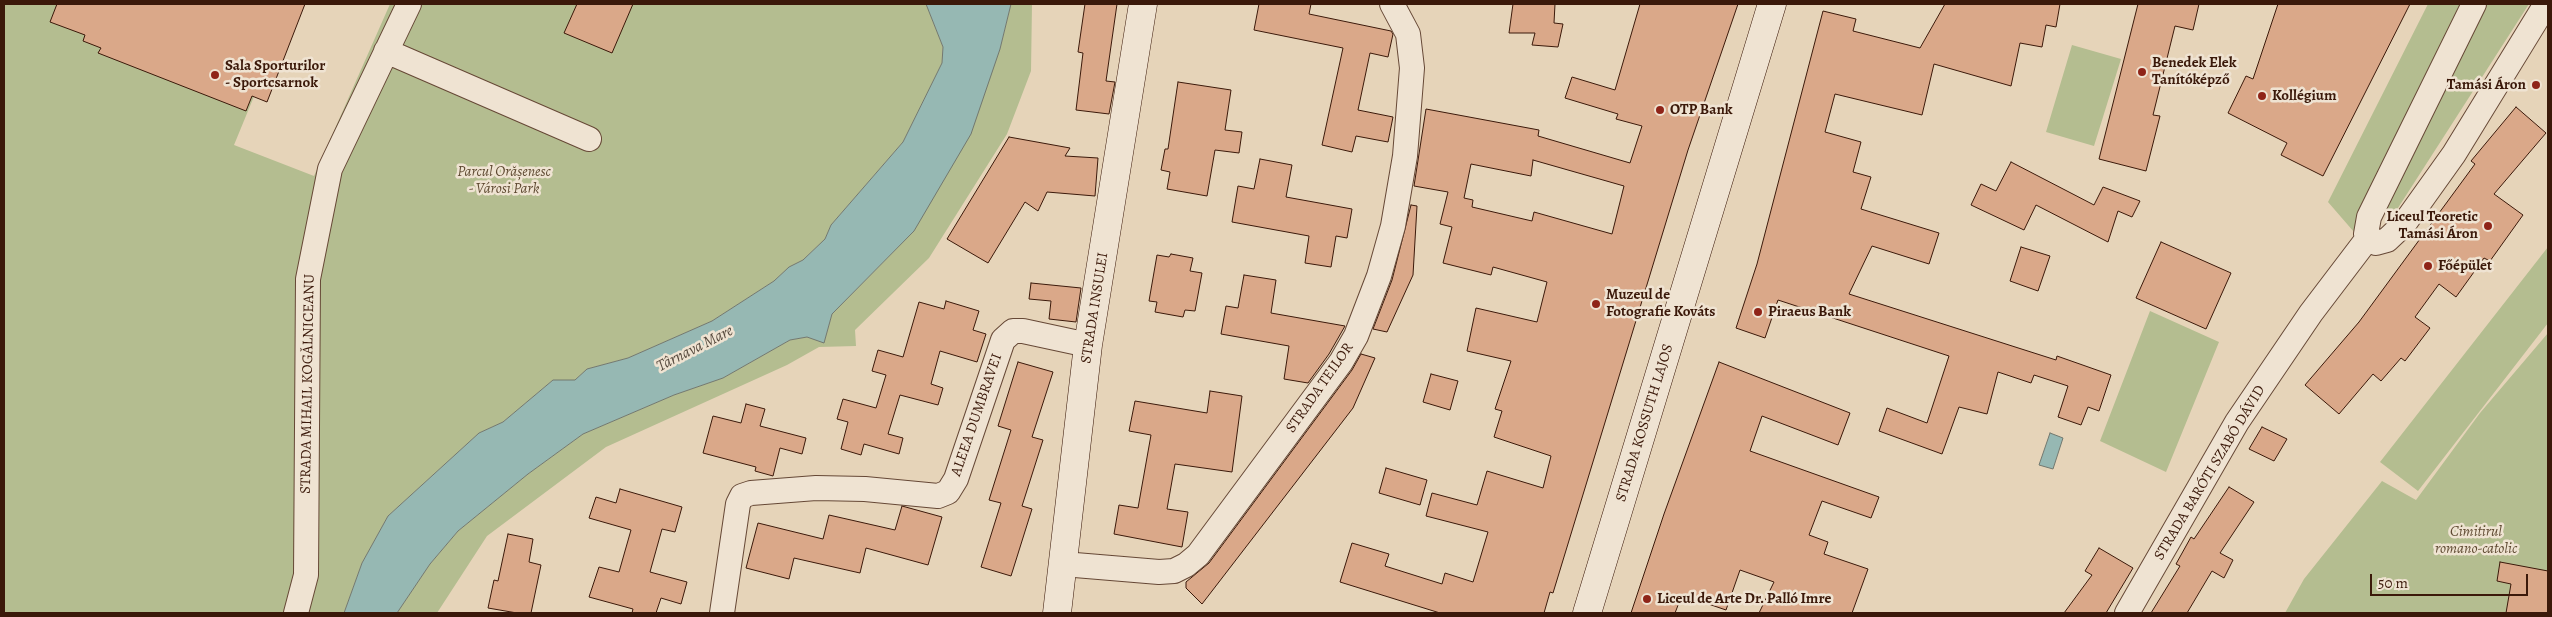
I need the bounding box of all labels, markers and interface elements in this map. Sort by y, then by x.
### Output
place label: Benedek Elek Tanítóképző [2152,54,2236,89]
place label: Sala Sporturilor - Sportcsarnok [225,57,326,92]
marker: Benedek Elek Tanítóképző [2136,66,2148,78]
marker: Sala Sporturilor - Sportcsarnok [209,69,221,81]
place label: Tamási Áron [2447,76,2526,94]
marker: Tamási Áron [2530,79,2542,91]
place label: Kollégium [2272,87,2337,105]
marker: Kollégium [2256,90,2268,102]
place label: OTP Bank [1670,101,1733,119]
marker: OTP Bank [1654,104,1666,116]
park label: Parcul Orășenesc - Városi Park [457,163,551,198]
place label: Liceul Teoretic Tamási Áron [2387,208,2478,243]
marker: Liceul Teoretic Tamási Áron [2482,220,2494,232]
street label: STRADA INSULEI [1077,251,1113,365]
place label: Főépület [2438,257,2492,275]
marker: Főépület [2422,260,2434,272]
street label: STRADA MIHAIL KOGĂLNICEANU [297,274,319,494]
place label: Muzeul de Fotografie Kováts [1606,286,1715,321]
marker: Muzeul de Fotografie Kováts [1590,298,1602,310]
place label: Piraeus Bank [1768,303,1851,321]
marker: Piraeus Bank [1752,306,1764,318]
water label: Târnava Mare [653,322,737,376]
street label: STRADA TEILOR [1282,340,1358,436]
street label: STRADA KOSSUTH LAJOS [1612,342,1678,504]
street label: ALEEA DUMBRAVEI [948,351,1006,479]
street label: STRADA BARÓTI SZABÓ DÁVID [2151,382,2269,564]
park label: Cimitirul romano-catolic [2435,523,2517,558]
scale bar [2372,564,2530,596]
text: 50 m [2378,573,2408,593]
place label: Liceul de Arte Dr. Palló Imre [1657,590,1831,608]
marker: Liceul de Arte Dr. Palló Imre [1641,593,1653,605]

